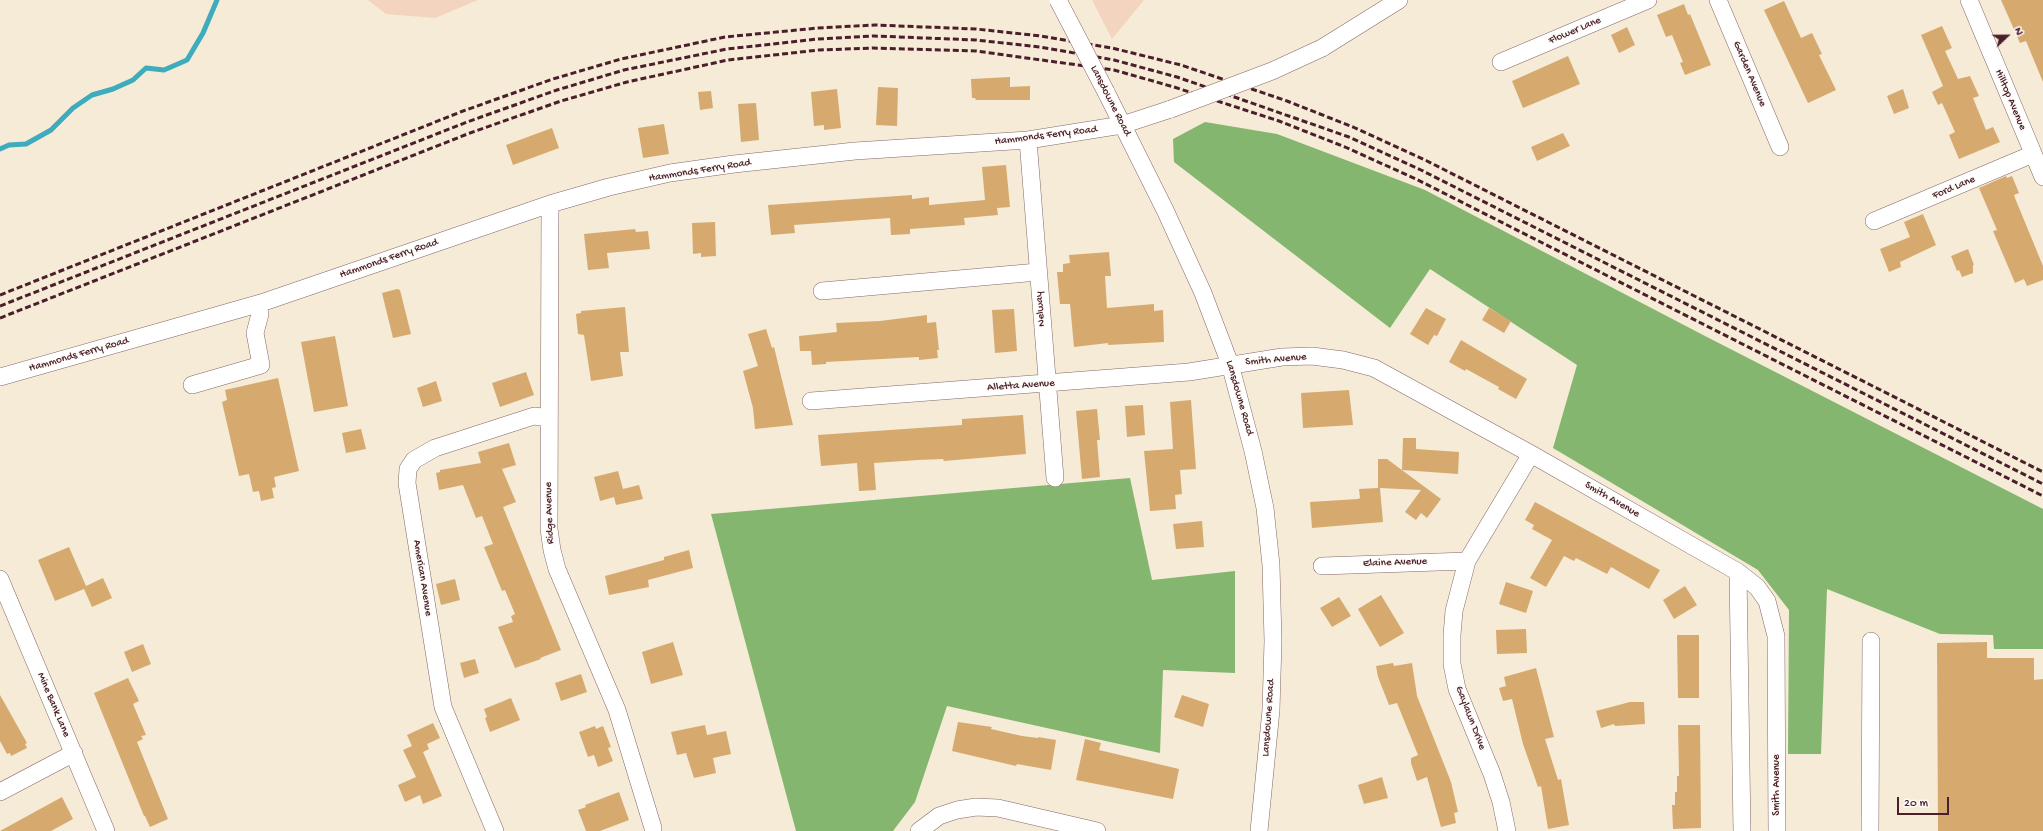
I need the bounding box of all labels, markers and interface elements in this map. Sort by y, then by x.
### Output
street label: Flower Lane [1547,14,1603,48]
north arrow [1987,16,2027,56]
text: N [2011,26,2025,37]
street label: Garden Avenue [1729,39,1769,109]
street label: Lansdowne Road [1086,63,1134,139]
street label: Hilltop Avenue [1991,68,2029,132]
street label: Hammonds Ferry Road [994,123,1098,149]
street label: Hammonds Ferry Road [648,156,752,186]
street label: Ford Lane [1931,173,1977,203]
street label: Hammonds Ferry Road [338,236,440,282]
street label: Nelway [1033,291,1049,327]
street label: Hammonds Ferry Road [28,334,130,376]
street label: Smith Avenue [1245,351,1307,369]
street label: Lansdowne Road [1222,359,1256,437]
street label: Alletta Avenue [987,377,1055,395]
street label: Smith Avenue [1582,479,1642,521]
street label: Ridge Avenue [542,482,558,544]
street label: American Avenue [409,539,435,617]
street label: Elaine Avenue [1363,555,1427,571]
street label: Mine Bank Lane [33,671,73,739]
street label: Lansdowne Road [1260,679,1278,757]
street label: Gaylawn Drive [1452,684,1488,752]
street label: Smith Avenue [1770,754,1784,816]
scale bar [1899,789,1951,815]
text: 20 m [1904,797,1928,811]

